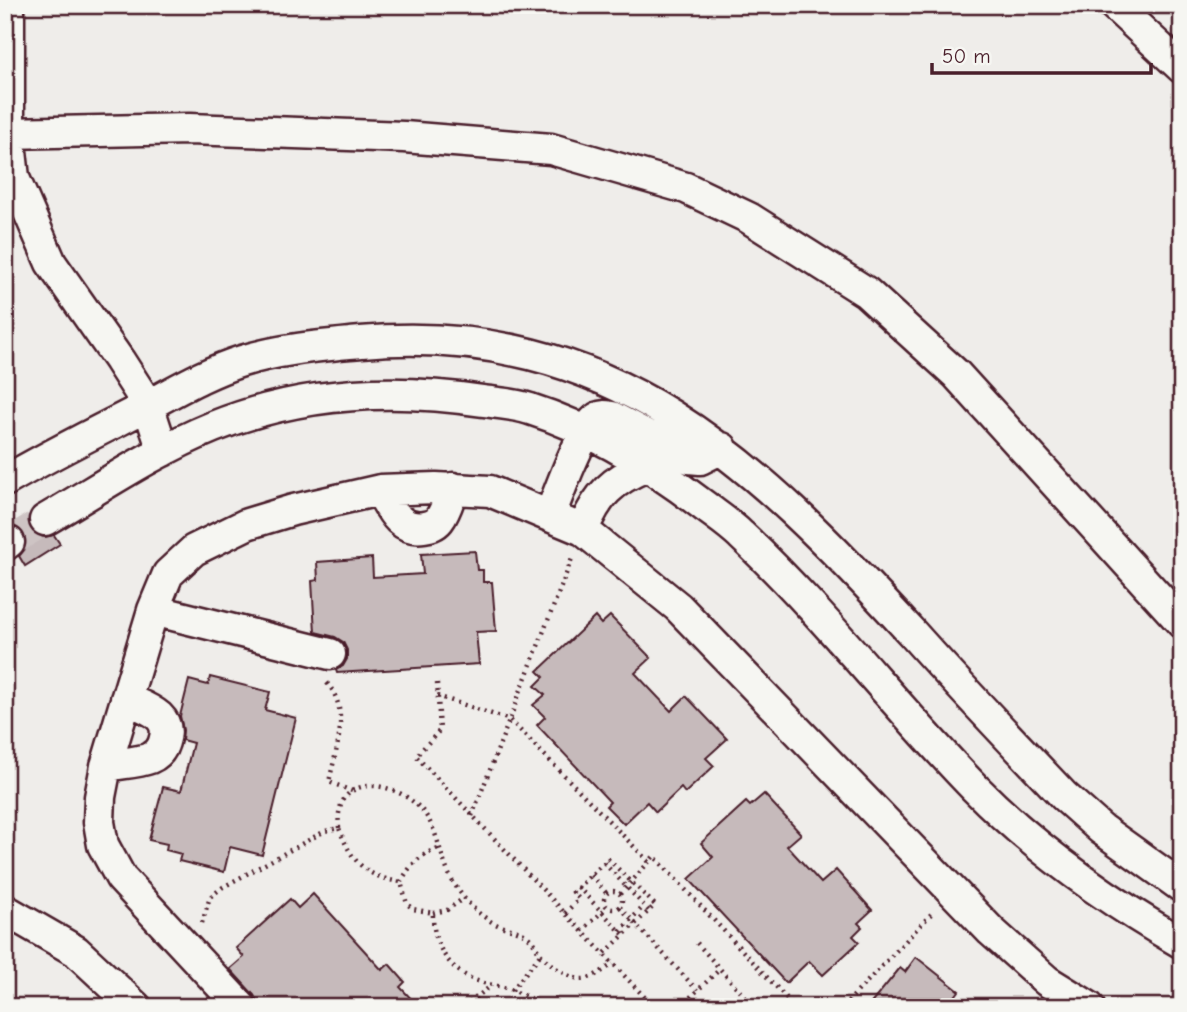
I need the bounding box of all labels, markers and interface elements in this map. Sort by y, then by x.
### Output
scale bar [932,32,1150,76]
text: 50 m [942,44,991,68]

